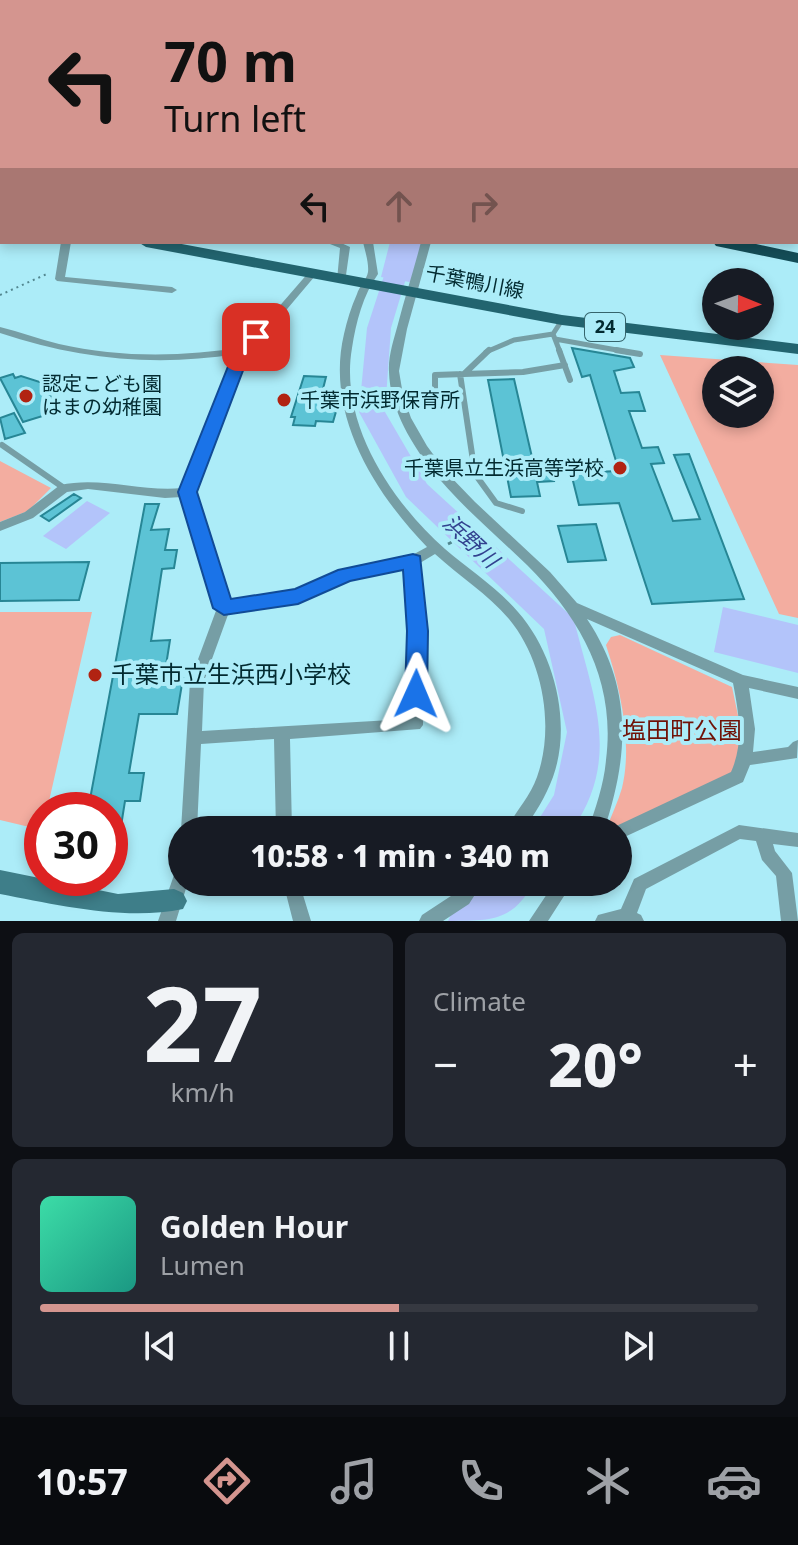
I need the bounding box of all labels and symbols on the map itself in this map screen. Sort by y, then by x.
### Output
street label: 千葉鴨川線 [423,259,527,304]
north arrow [702,268,774,340]
pin [222,303,290,371]
road number: 24 [585,313,625,341]
place label: 認定こども園 はまの幼稚園 [42,370,162,420]
place label: 千葉市浜野保育所 [300,386,460,413]
marker: 認定こども園 はまの幼稚園 [17,387,35,405]
marker: 千葉市浜野保育所 [275,391,293,409]
place label: 千葉県立生浜高等学校 [404,454,604,481]
marker: 千葉県立生浜高等学校 [611,459,629,477]
water label: 浜野川 [437,507,508,575]
position arrow [374,652,458,736]
place label: 千葉市立生浜西小学校 [111,657,351,690]
marker: 千葉市立生浜西小学校 [86,666,104,684]
park label: 塩田町公園 [622,713,742,746]
speed limit sign: 30 [24,792,128,896]

